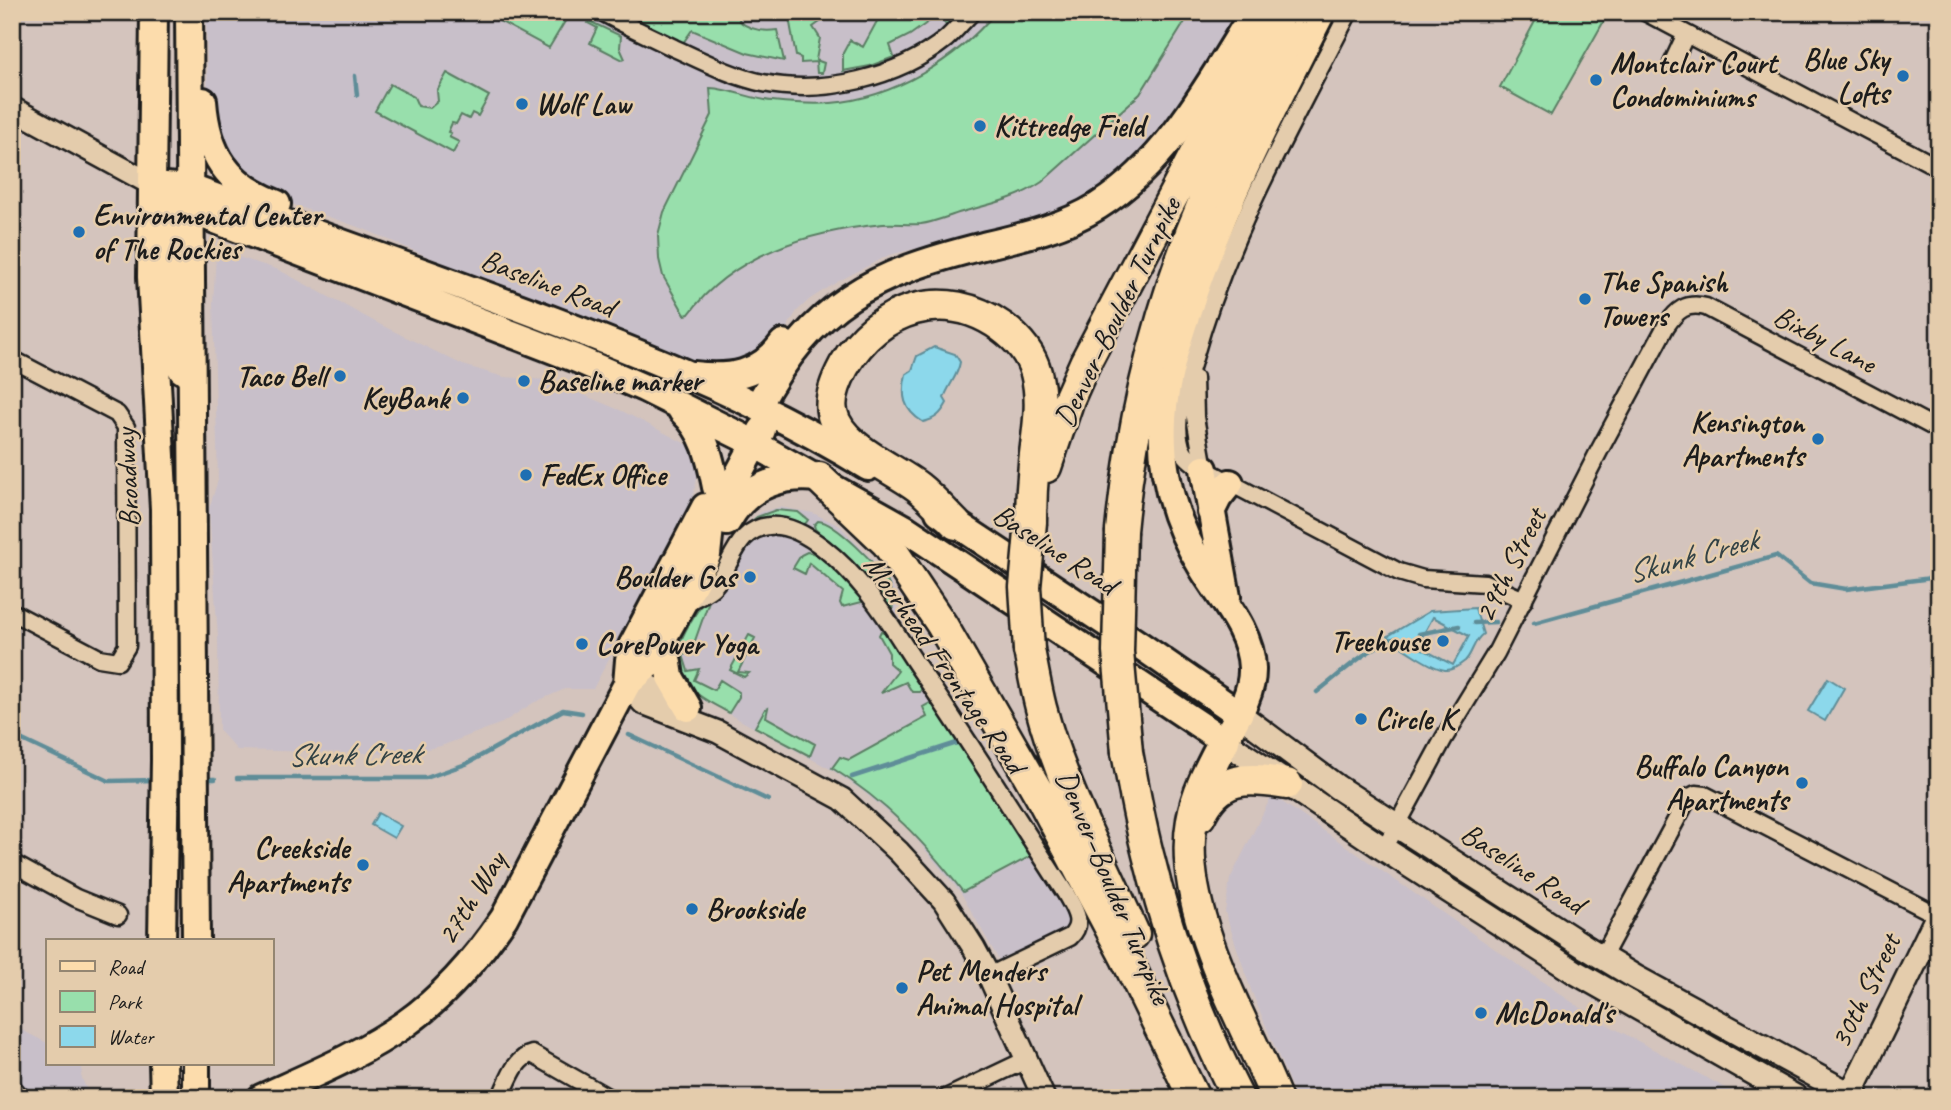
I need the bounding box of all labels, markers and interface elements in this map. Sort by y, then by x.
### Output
place label: Blue Sky Lofts [1803,40,1892,112]
place label: Montclair Court Condominiums [1610,44,1780,116]
marker: Blue Sky Lofts [1895,68,1911,84]
marker: Montclair Court Condominiums [1588,72,1604,88]
place label: Wolf Law [536,85,633,123]
marker: Wolf Law [514,96,530,112]
place label: Kittredge Field [994,107,1149,145]
marker: Kittredge Field [972,118,988,134]
street label: Denver–Boulder Turnpike [1045,189,1190,433]
place label: Environmental Center of The Rockies [93,196,324,268]
marker: Environmental Center of The Rockies [71,224,87,240]
street label: Baseline Road [476,240,624,327]
place label: The Spanish Towers [1599,263,1728,335]
marker: The Spanish Towers [1577,291,1593,307]
street label: Bixby Lane [1767,296,1885,383]
place label: Taco Bell [236,357,332,395]
place label: Baseline marker [538,362,705,400]
marker: Taco Bell [332,368,348,384]
marker: Baseline marker [516,373,532,389]
place label: KeyBank [362,379,452,417]
marker: KeyBank [455,390,471,406]
place label: Kensington Apartments [1682,403,1807,475]
street label: Broadway [105,425,149,528]
marker: Kensington Apartments [1810,431,1826,447]
place label: FedEx Office [540,456,668,494]
marker: FedEx Office [518,467,534,483]
street label: Baseline Road [986,495,1128,605]
street label: 29th Street [1465,499,1556,628]
water label: Skunk Creek [1622,518,1767,593]
street label: Moorhead Frontage Road [856,548,1037,784]
place label: Boulder Gas [614,558,739,596]
marker: Boulder Gas [742,569,758,585]
place label: Treehouse [1330,622,1431,660]
place label: CorePower Yoga [596,625,760,663]
marker: Treehouse [1435,633,1451,649]
marker: CorePower Yoga [574,636,590,652]
place label: Circle K [1375,700,1460,738]
marker: Circle K [1353,711,1369,727]
water label: Skunk Creek [287,732,426,776]
place label: Buffalo Canyon Apartments [1634,747,1791,819]
street label: Denver–Boulder Turnpike [1048,764,1181,1012]
marker: Buffalo Canyon Apartments [1794,775,1810,791]
street label: Baseline Road [1454,814,1596,924]
place label: Creekside Apartments [227,829,352,901]
street label: 27th Way [428,842,516,952]
marker: Creekside Apartments [355,857,371,873]
place label: Brookside [706,890,807,928]
marker: Brookside [684,901,700,917]
street label: 30th Street [1821,925,1910,1054]
legend [46,939,273,1064]
place label: Pet Menders Animal Hospital [916,952,1083,1024]
text: Road [108,954,147,980]
marker: Pet Menders Animal Hospital [894,980,910,996]
text: Park [108,989,143,1015]
place label: McDonald's [1495,994,1617,1032]
marker: McDonald's [1473,1005,1489,1021]
text: Water [108,1024,155,1050]

